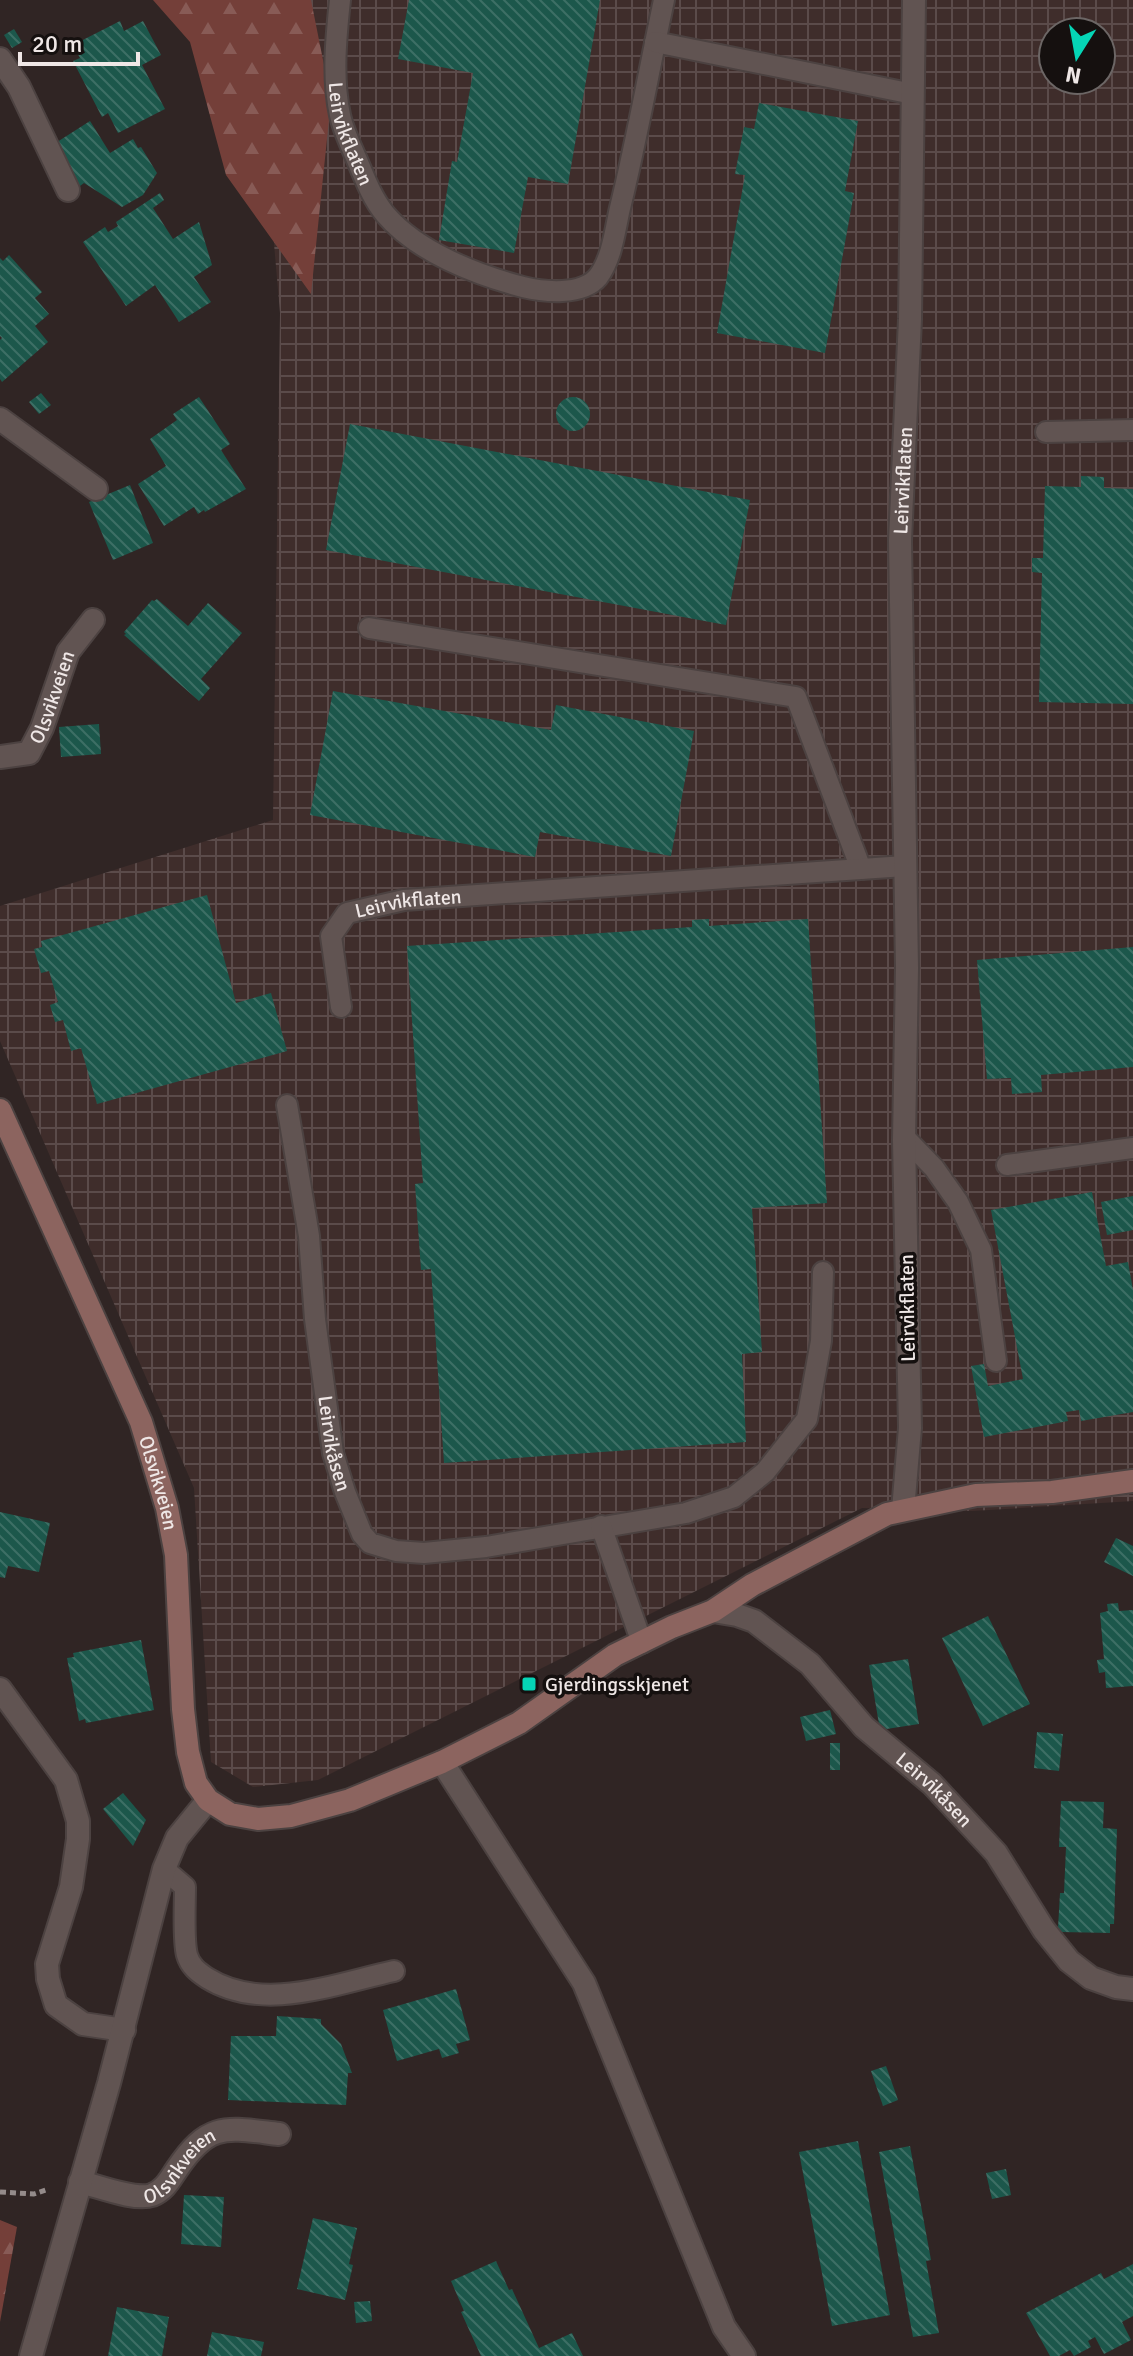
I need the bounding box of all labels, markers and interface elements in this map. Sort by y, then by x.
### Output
scale bar [20,16,138,66]
north arrow [1037,16,1117,96]
text: 20 m [32,29,82,59]
text: N [1063,60,1083,90]
street label: Leirvikflaten [323,81,378,189]
street label: Leirvikflaten [888,426,918,535]
street label: Olsvikveien [24,647,81,748]
street label: Leirvikflaten [353,884,462,924]
street label: Leirvikflaten [894,1254,921,1362]
street label: Leirvikåsen [312,1394,356,1495]
street label: Olsvikveien [133,1433,183,1532]
place label: Gjerdingsskjenet [545,1672,689,1697]
marker: Gjerdingsskjenet [520,1675,538,1693]
street label: Leirvikåsen [890,1747,978,1832]
street label: Olsvikveien [141,2122,220,2210]

